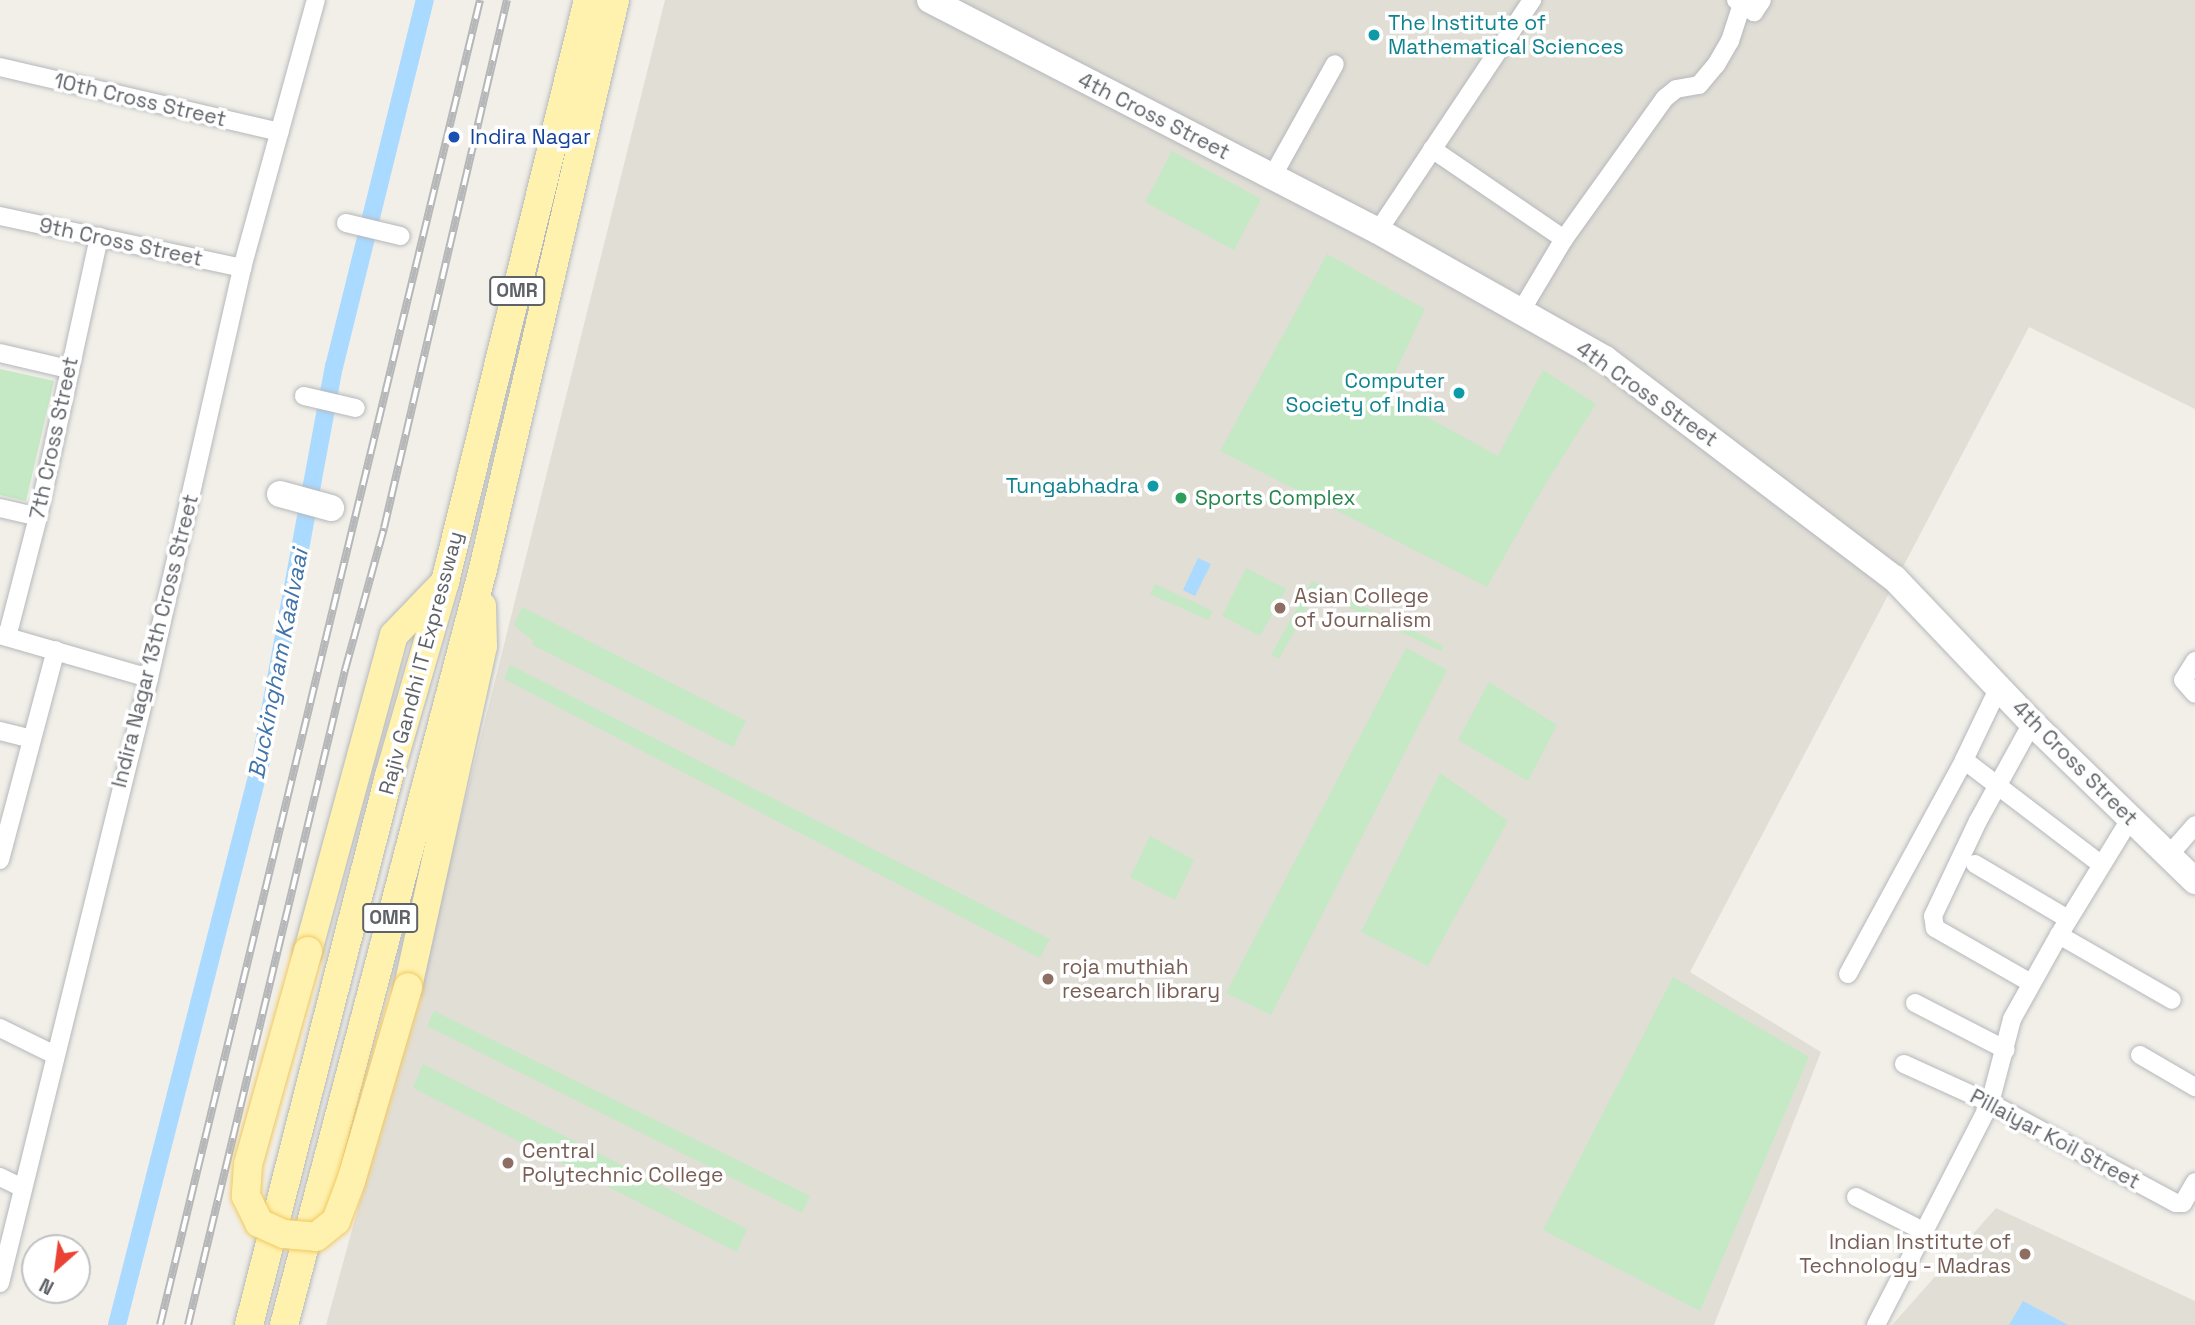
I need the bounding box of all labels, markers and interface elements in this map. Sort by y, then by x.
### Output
place label: The Institute of Mathematical Sciences [1388,10,1624,60]
marker: The Institute of Mathematical Sciences [1366,27,1382,43]
street label: 4th Cross Street [1074,67,1234,165]
street label: 10th Cross Street [51,68,229,132]
place label: Indira Nagar [470,124,591,150]
marker: Indira Nagar [444,127,464,147]
street label: 9th Cross Street [37,212,205,272]
road number: OMR [489,276,545,306]
street label: 4th Cross Street [1571,336,1723,452]
street label: 7th Cross Street [24,354,84,522]
place label: Computer Society of India [1286,368,1445,418]
marker: Computer Society of India [1451,385,1467,401]
place label: Tungabhadra [1006,473,1139,499]
marker: Tungabhadra [1145,478,1161,494]
place label: Sports Complex [1195,485,1356,511]
marker: Sports Complex [1173,490,1189,506]
street label: Indira Nagar 13th Cross Street [106,492,204,790]
street label: Rajiv Gandhi IT Expressway [374,528,468,798]
water label: Buckingham Kaalvaai [242,547,314,781]
place label: Asian College of Journalism [1294,583,1431,633]
marker: Asian College of Journalism [1272,600,1288,616]
street label: 4th Cross Street [2007,695,2143,831]
road number: OMR [362,902,418,934]
place label: roja muthiah research library [1062,954,1220,1004]
marker: roja muthiah research library [1040,971,1056,987]
street label: Pillaiyar Koil Street [1966,1084,2144,1194]
place label: Central Polytechnic College [522,1138,723,1188]
marker: Central Polytechnic College [500,1155,516,1171]
place label: Indian Institute of Technology - Madras [1798,1229,2011,1279]
north arrow [21,1234,91,1304]
marker: Indian Institute of Technology - Madras [2017,1246,2033,1262]
text: N [35,1272,58,1300]

